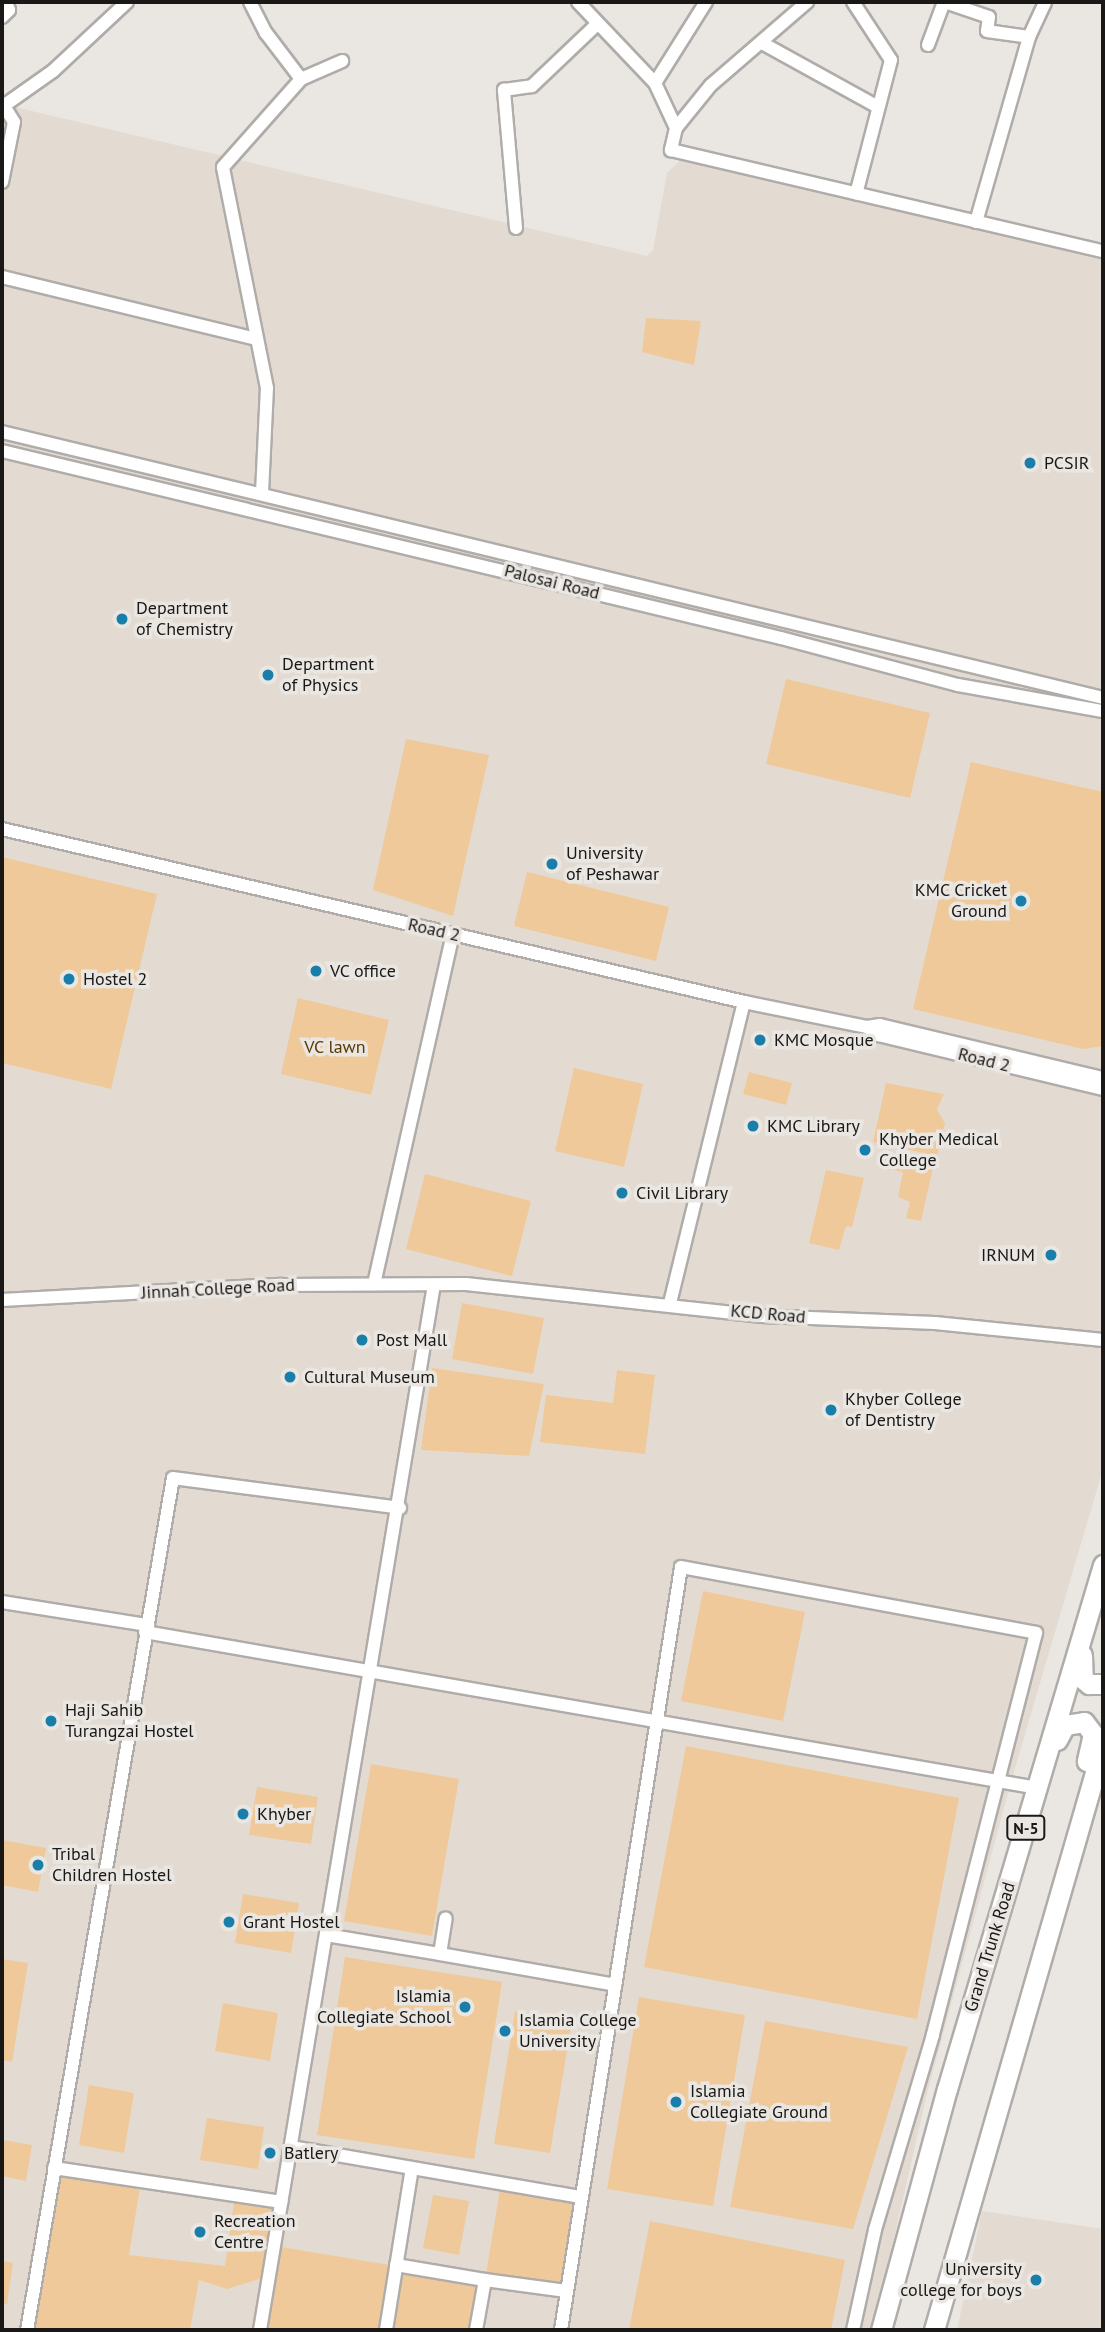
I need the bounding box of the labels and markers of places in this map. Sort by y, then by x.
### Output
place label: PCSIR [1044,452,1090,474]
marker: PCSIR [1022,455,1038,471]
place label: Department of Chemistry [136,598,233,640]
marker: Department of Chemistry [114,611,130,627]
place label: Department of Physics [282,654,374,696]
marker: Department of Physics [260,667,276,683]
place label: University of Peshawar [566,843,659,886]
marker: University of Peshawar [544,856,560,872]
place label: KMC Cricket Ground [914,880,1007,922]
marker: KMC Cricket Ground [1013,893,1029,909]
place label: VC office [330,960,397,982]
marker: VC office [308,963,324,979]
place label: Hostel 2 [83,968,147,990]
marker: Hostel 2 [61,971,77,987]
place label: KMC Mosque [774,1029,874,1051]
marker: KMC Mosque [752,1032,768,1048]
place label: KMC Library [767,1115,861,1137]
marker: KMC Library [745,1118,761,1134]
place label: Khyber Medical College [879,1129,998,1172]
marker: Khyber Medical College [857,1142,873,1158]
place label: Civil Library [636,1182,728,1204]
marker: Civil Library [614,1185,630,1201]
place label: IRNUM [981,1244,1035,1266]
marker: IRNUM [1041,1245,1061,1265]
place label: Post Mall [376,1329,447,1351]
marker: Post Mall [354,1332,370,1348]
place label: Cultural Museum [304,1366,435,1388]
marker: Cultural Museum [282,1369,298,1385]
place label: Khyber College of Dentistry [845,1389,962,1432]
marker: Khyber College of Dentistry [823,1402,839,1418]
place label: Haji Sahib Turangzai Hostel [65,1700,194,1742]
marker: Haji Sahib Turangzai Hostel [43,1713,59,1729]
place label: Khyber [257,1803,311,1825]
marker: Khyber [235,1806,251,1822]
place label: Tribal Children Hostel [52,1844,171,1886]
marker: Tribal Children Hostel [30,1857,46,1873]
place label: Grant Hostel [243,1911,339,1933]
marker: Grant Hostel [221,1914,237,1930]
place label: Islamia Collegiate School [317,1986,451,2028]
marker: Islamia Collegiate School [457,1999,473,2015]
place label: Islamia College University [519,2010,637,2052]
marker: Islamia College University [497,2023,513,2039]
place label: Islamia Collegiate Ground [690,2081,828,2124]
marker: Islamia Collegiate Ground [668,2094,684,2110]
place label: Batlery [284,2142,338,2164]
marker: Batlery [262,2145,278,2161]
place label: Recreation Centre [214,2211,296,2254]
marker: Recreation Centre [192,2224,208,2240]
place label: University college for boys [900,2259,1022,2302]
marker: University college for boys [1028,2272,1044,2288]

